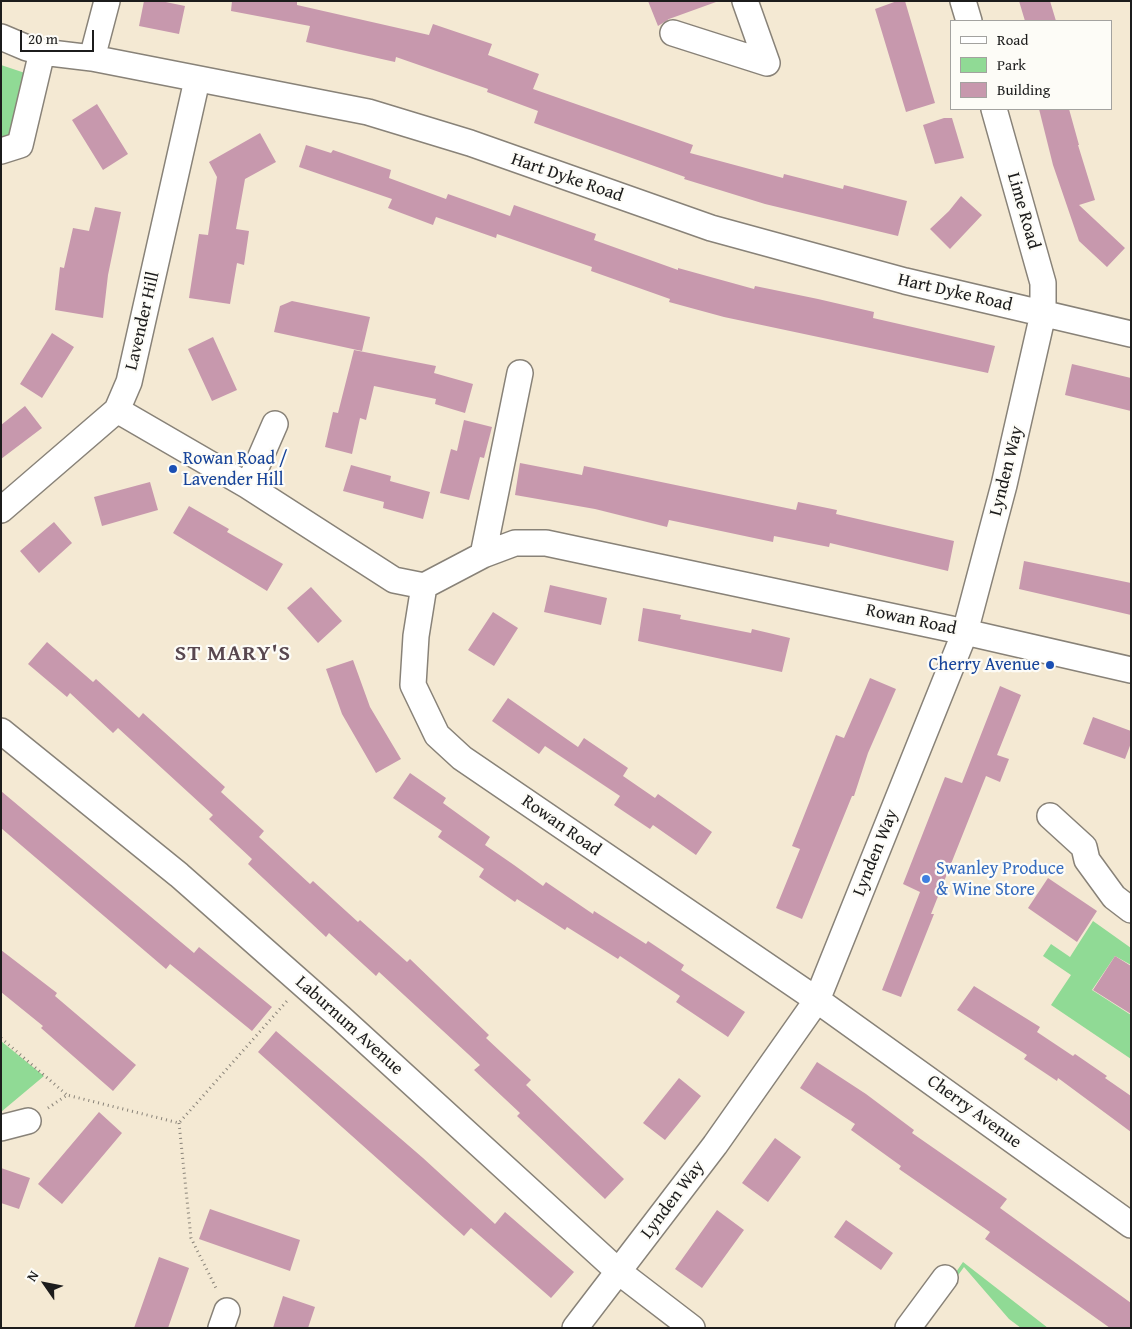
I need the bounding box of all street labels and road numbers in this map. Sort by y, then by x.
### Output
street label: Hart Dyke Road [508,149,626,207]
street label: Lime Road [1002,170,1044,252]
street label: Hart Dyke Road [896,269,1014,317]
street label: Lavender Hill [121,270,165,372]
street label: Lynden Way [985,424,1029,518]
street label: Rowan Road [864,600,958,640]
street label: Rowan Road [517,791,605,861]
street label: Lynden Way [849,806,903,900]
street label: Laburnum Avenue [291,972,407,1080]
street label: Cherry Avenue [923,1071,1025,1153]
street label: Lynden Way [637,1157,709,1243]

